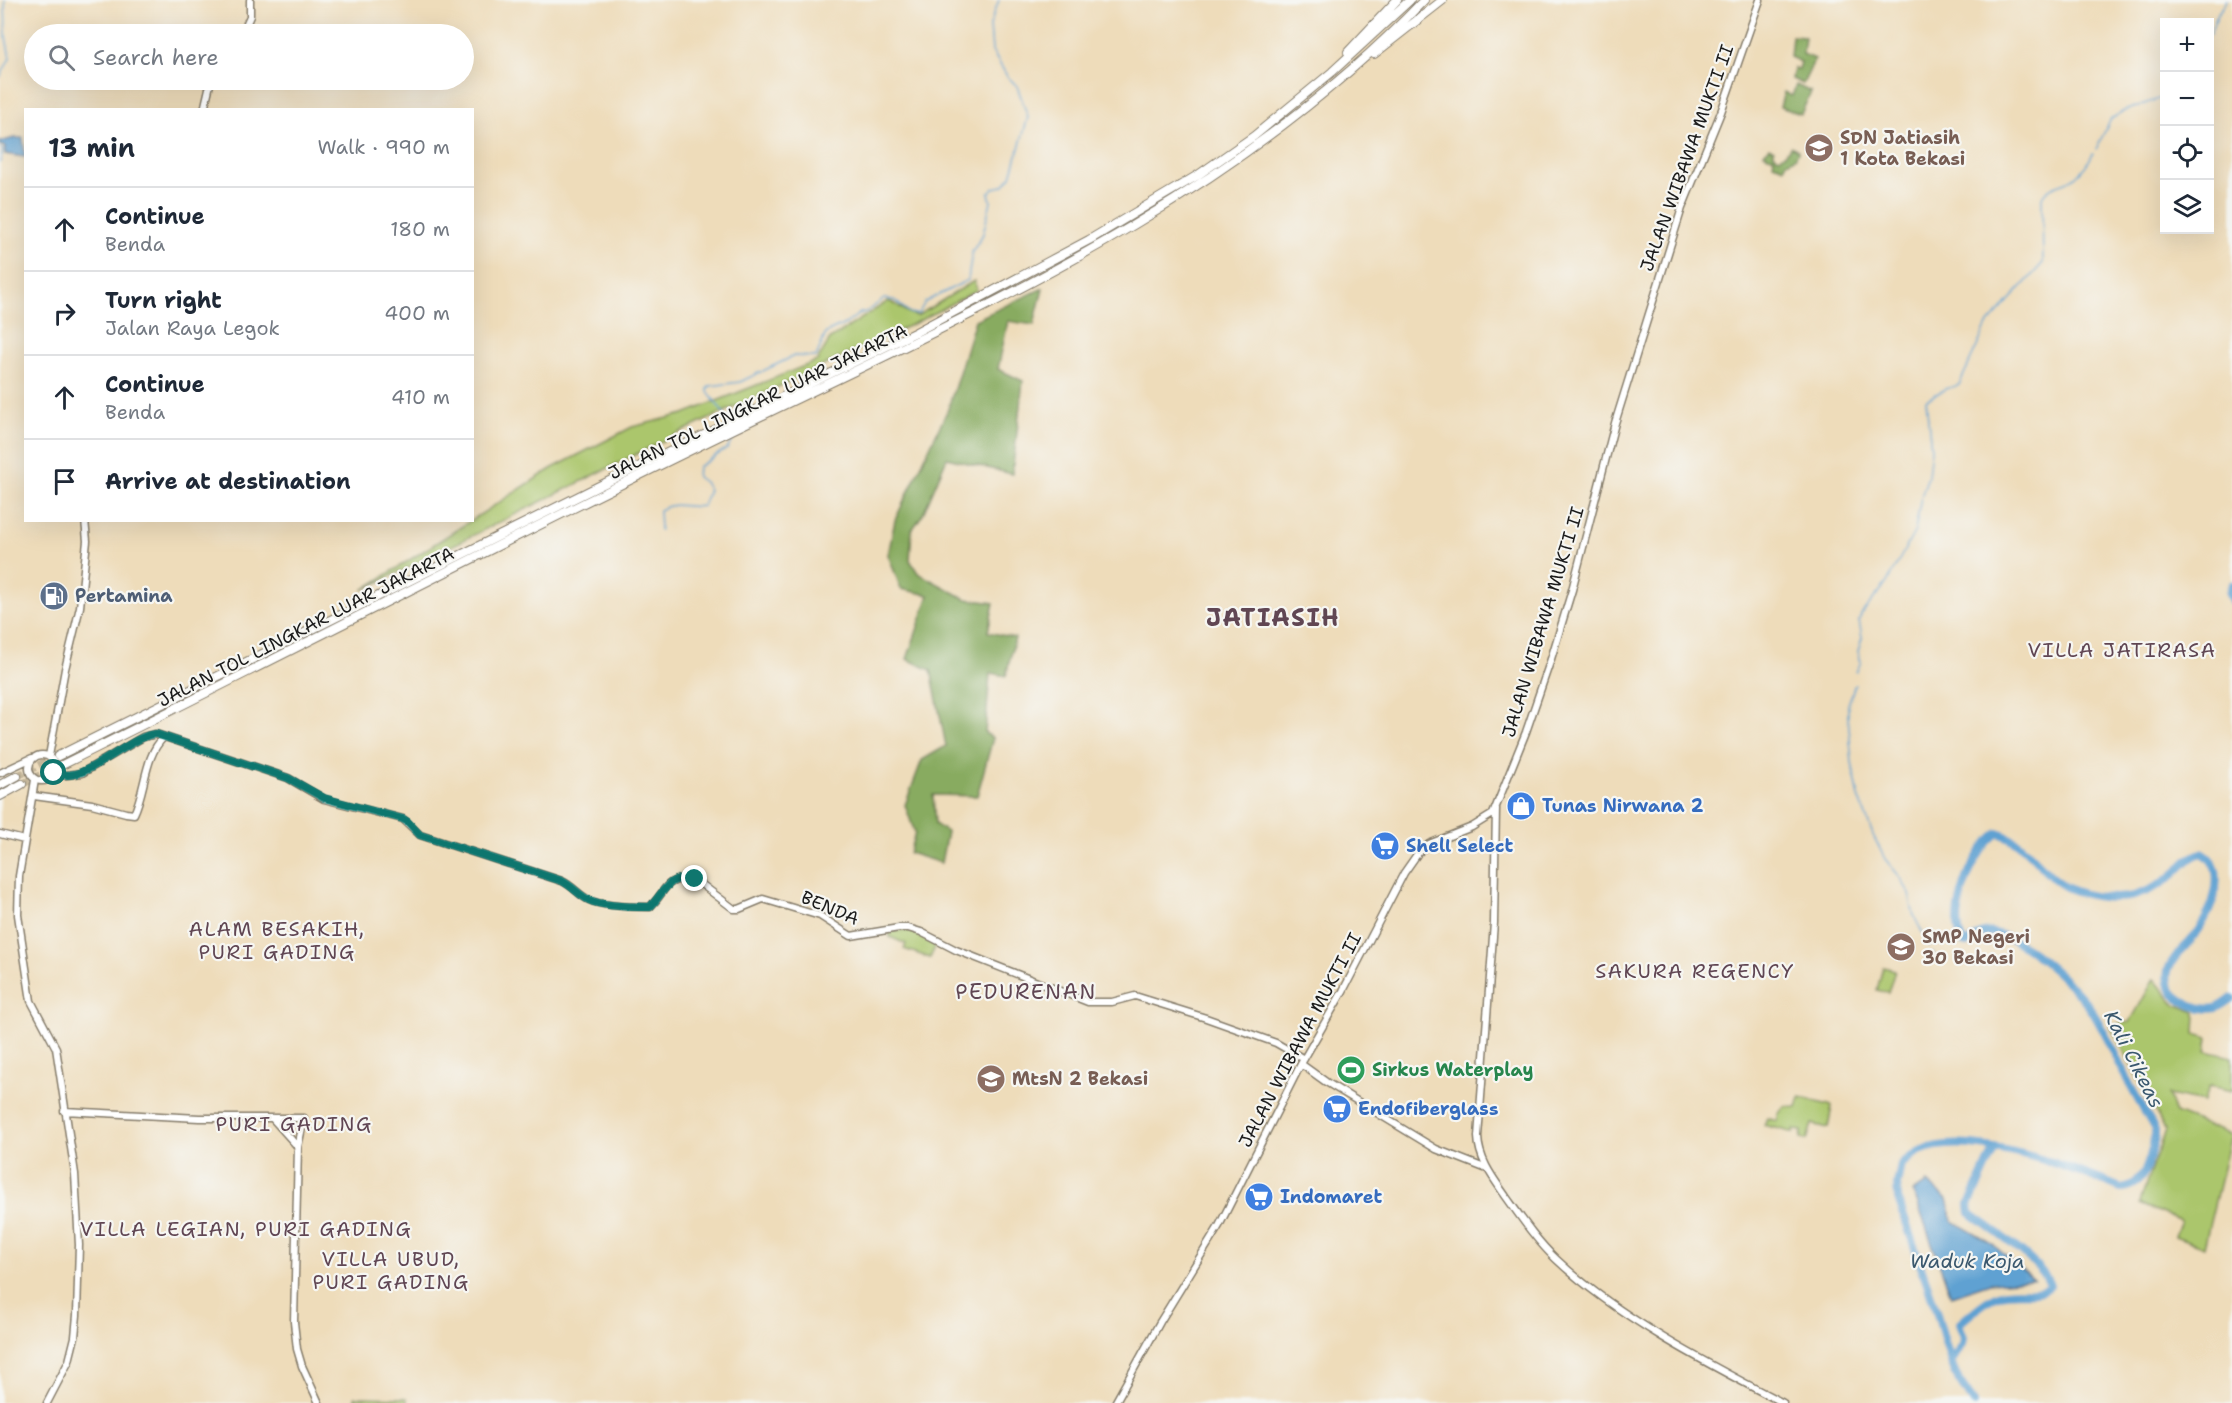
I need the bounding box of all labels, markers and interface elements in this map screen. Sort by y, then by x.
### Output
map controls [2160,18,2214,234]
button: + [2160,18,2214,72]
search box [24,24,474,90]
icon: search [45,41,78,74]
street label: JALAN WIBAWA MUKTI II [1635,41,1739,275]
text: Search here [93,43,219,72]
button: − [2160,72,2214,126]
place label: SDN Jatiasih 1 Kota Bekasi [1840,126,1965,171]
button: locate [2160,126,2214,180]
text: 13 min [48,130,135,165]
school or university icon: SDN Jatiasih 1 Kota Bekasi [1803,132,1835,164]
text: Walk · 990 m [317,134,450,160]
button: layers [2160,180,2214,234]
text: Continue [105,202,205,231]
icon: ahead [48,213,81,246]
text: 180 m [390,216,450,242]
text: Benda [105,231,165,257]
text: Turn right [105,286,222,315]
icon: right [48,297,81,330]
text: 400 m [384,300,450,326]
text: Jalan Raya Legok [105,315,280,341]
street label: JALAN TOL LINGKAR LUAR JAKARTA [605,319,911,485]
text: Continue [105,370,205,399]
icon: ahead [48,381,81,414]
text: 410 m [391,384,450,410]
text: Benda [105,399,165,425]
icon: arrive [48,465,81,498]
text: Arrive at destination [105,467,351,496]
street label: JALAN WIBAWA MUKTI II [1496,504,1590,740]
street label: JALAN TOL LINGKAR LUAR JAKARTA [154,541,458,713]
fuel station icon: Pertamina [38,580,70,612]
place label: Pertamina [75,584,173,608]
district label: JATIASIH [1206,602,1340,634]
district label: VILLA JATIRASA [2028,637,2216,663]
route start [40,759,66,785]
shop icon: Tunas Nirwana 2 [1505,790,1537,822]
place label: Tunas Nirwana 2 [1542,794,1704,818]
supermarket icon: Shell Select [1369,830,1401,862]
place label: Shell Select [1406,834,1513,858]
route end [681,865,707,891]
street label: BENDA [798,885,862,931]
district label: ALAM BESAKIH, PURI GADING [189,916,365,965]
place label: SMP Negeri 30 Bekasi [1922,925,2030,970]
street label: JALAN WIBAWA MUKTI II [1233,928,1367,1152]
school or university icon: SMP Negeri 30 Bekasi [1885,931,1917,963]
district label: SAKURA REGENCY [1595,958,1795,984]
district label: PEDURENAN [955,978,1097,1006]
water label: Kali Cikeas [2098,1006,2170,1112]
sports icon: Sirkus Waterplay [1335,1054,1367,1086]
place label: Sirkus Waterplay [1372,1058,1533,1082]
school or university icon: MtsN 2 Bekasi [975,1063,1007,1095]
place label: MtsN 2 Bekasi [1012,1067,1148,1091]
supermarket icon: Endofiberglass [1321,1093,1353,1125]
place label: Endofiberglass [1358,1097,1498,1121]
district label: PURI GADING [215,1111,373,1137]
supermarket icon: Indomaret [1243,1181,1275,1213]
place label: Indomaret [1280,1185,1382,1209]
district label: VILLA LEGIAN, PURI GADING [80,1216,412,1242]
district label: VILLA UBUD, PURI GADING [312,1246,470,1295]
water label: Waduk Koja [1910,1248,2024,1274]

